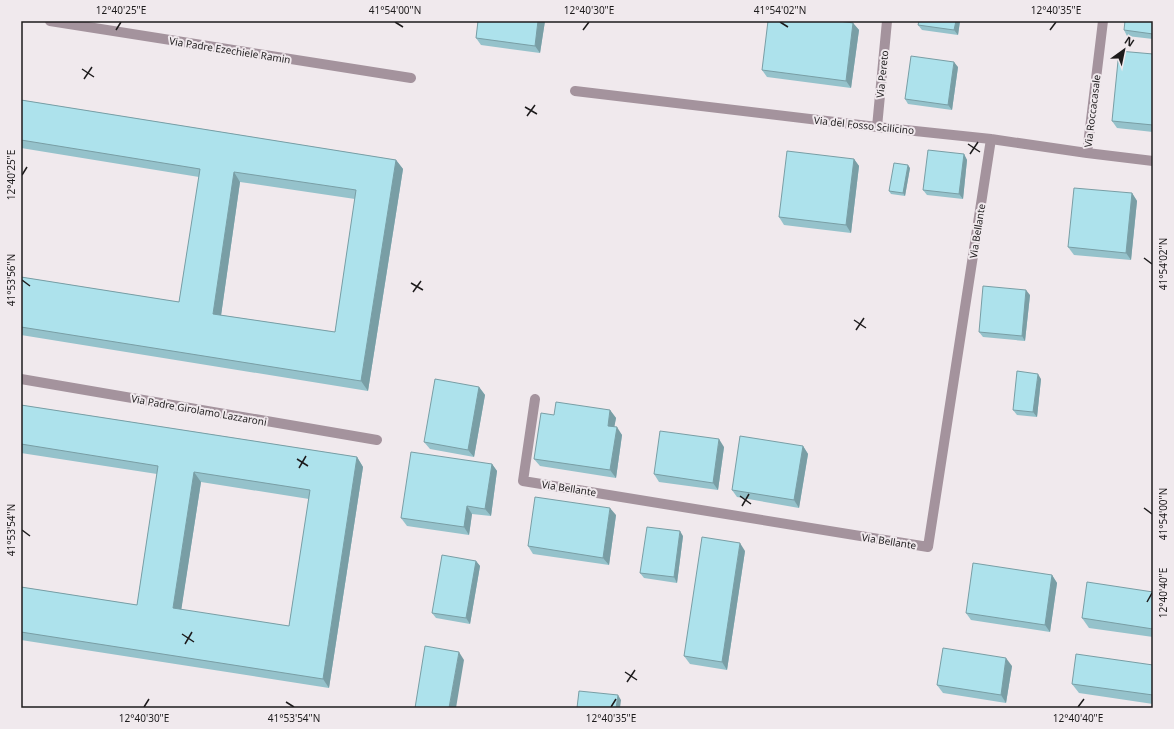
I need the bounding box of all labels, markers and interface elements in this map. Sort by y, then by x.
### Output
text: 12°40'25"E [96,3,146,17]
text: 41°54'00"N [369,3,421,17]
text: 12°40'30"E [564,3,614,17]
text: 41°54'02"N [754,3,806,17]
text: 12°40'35"E [1031,3,1081,17]
north arrow [1104,30,1144,70]
text: N [1122,32,1138,50]
street label: Via Padre Ezechiele Ramin [168,33,292,67]
street label: Via Pereto [873,50,891,98]
street label: Via Roccacasale [1081,73,1103,148]
street label: Via del Fosso Scilicino [813,113,915,137]
text: 12°40'25"E [4,150,18,200]
street label: Via Bellante [966,202,988,259]
text: 41°54'02"N [1156,238,1170,290]
text: 41°53'56"N [4,254,18,306]
street label: Via Padre Girolamo Lazzaroni [130,391,268,429]
street label: Via Bellante [541,477,598,499]
text: 41°54'00"N [1156,488,1170,540]
text: 41°53'54"N [4,504,18,556]
street label: Via Bellante [861,530,918,552]
text: 12°40'40"E [1156,568,1170,618]
text: 12°40'30"E [119,711,169,725]
text: 41°53'54"N [268,711,320,725]
text: 12°40'35"E [586,711,636,725]
text: 12°40'40"E [1053,711,1103,725]

